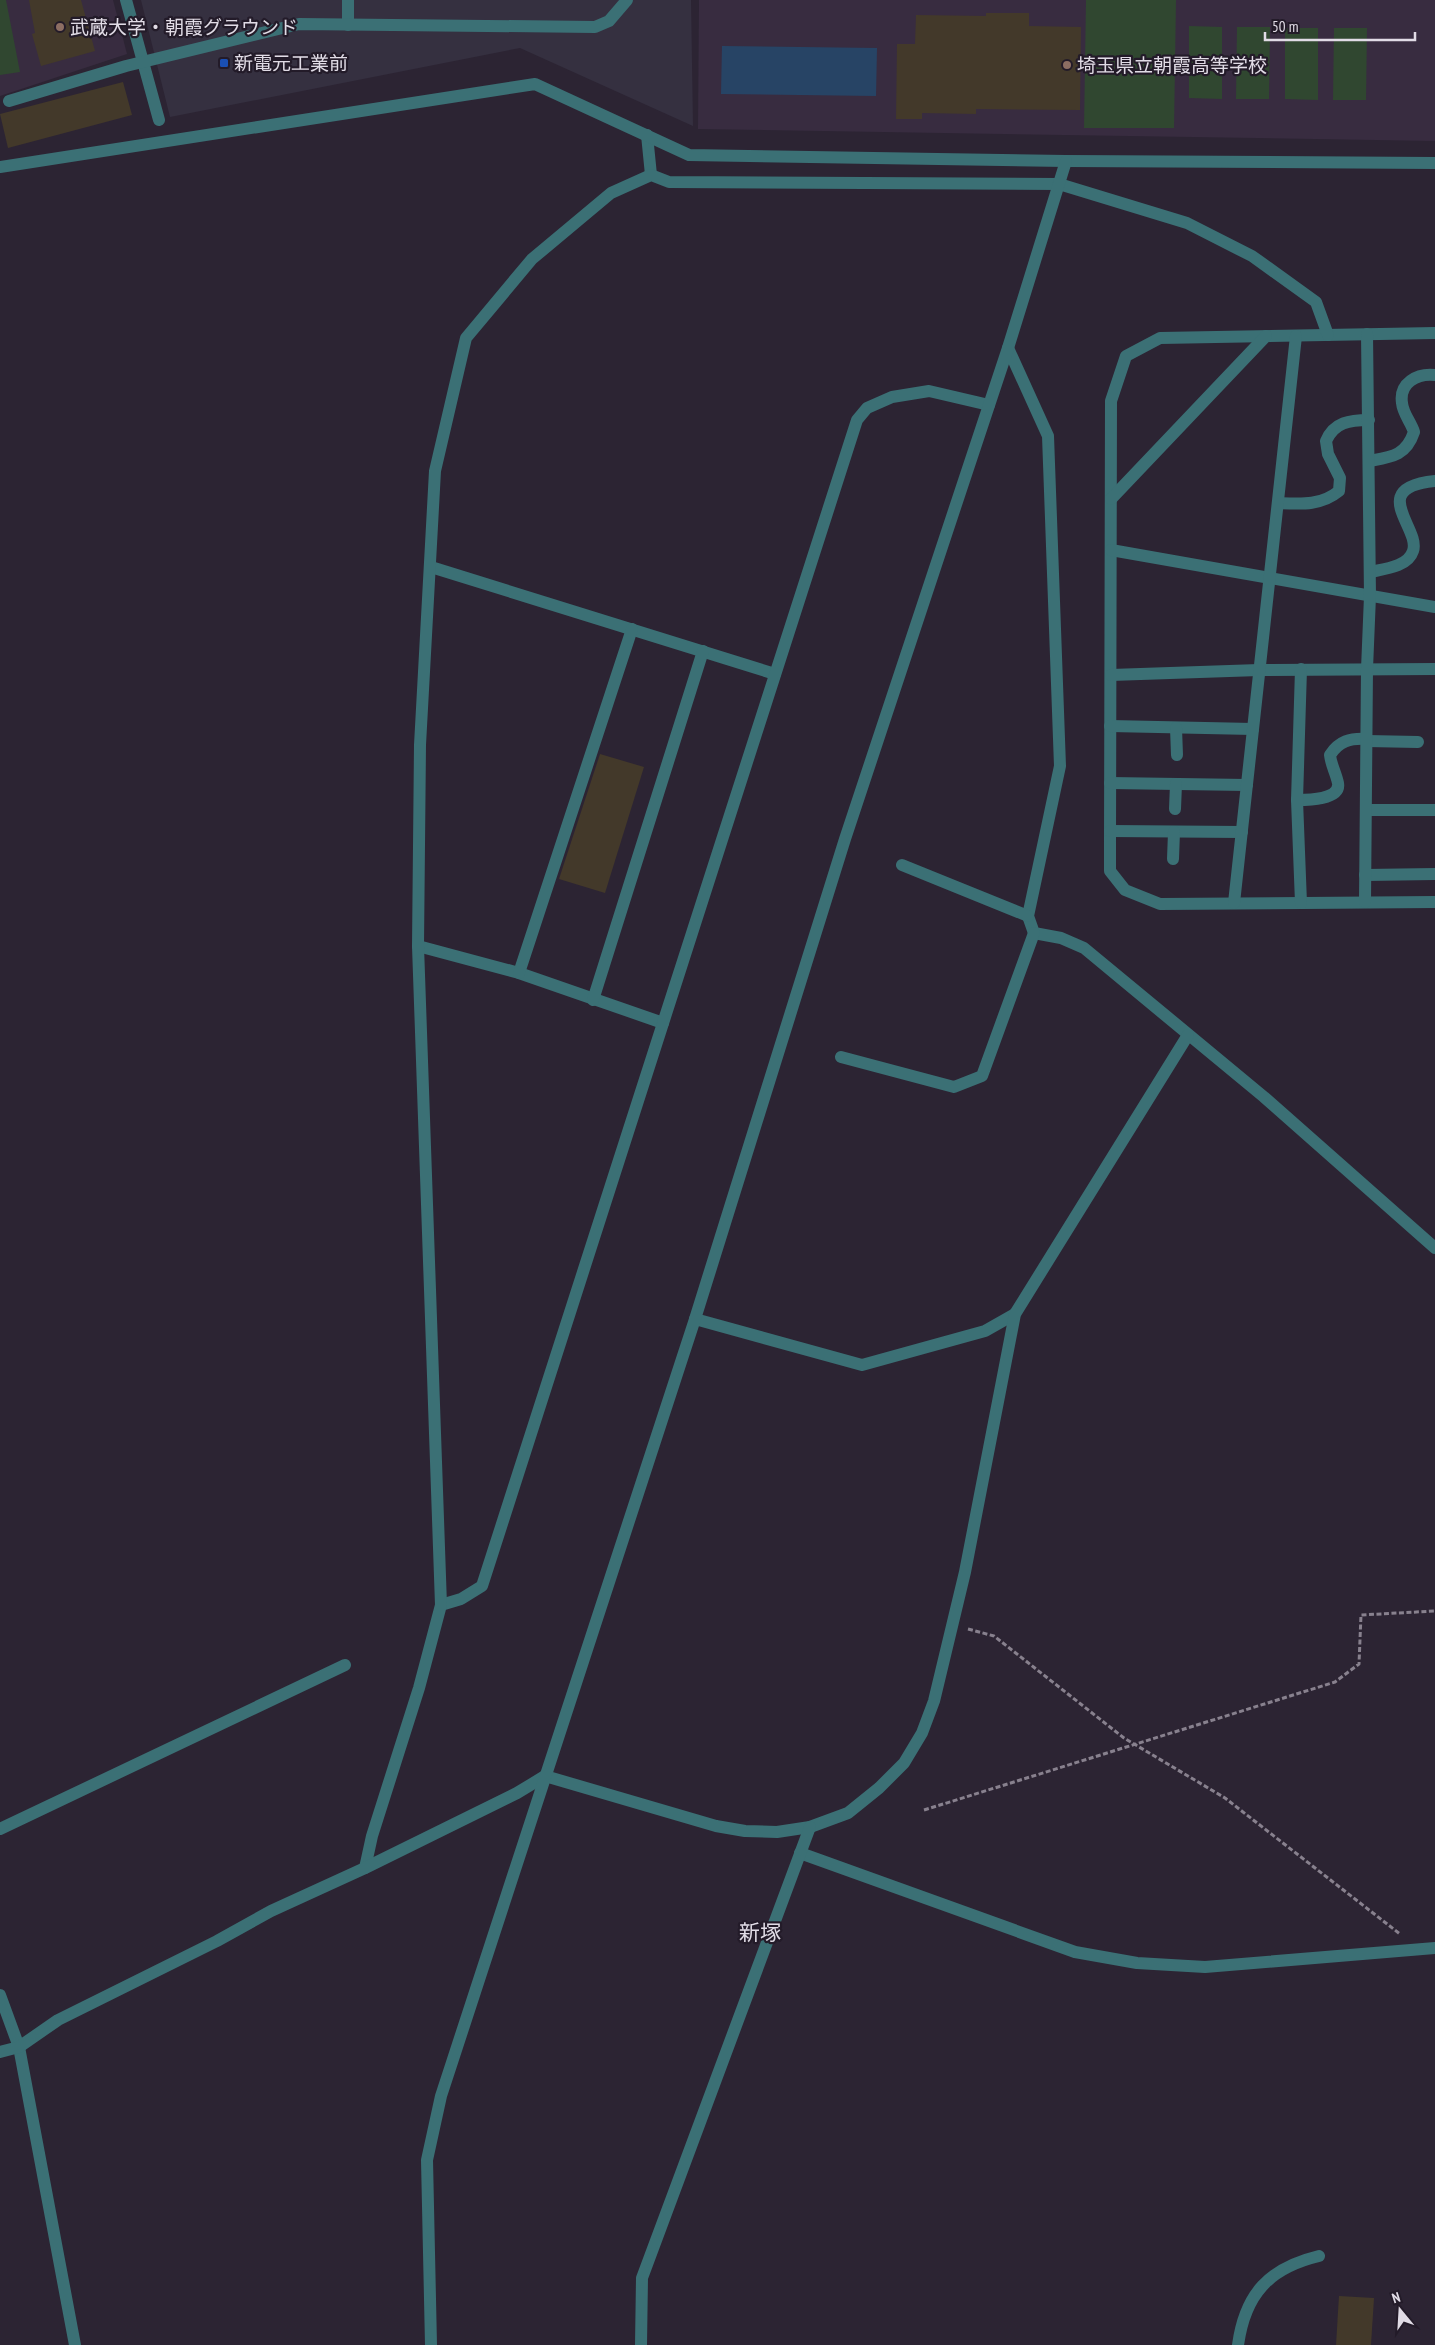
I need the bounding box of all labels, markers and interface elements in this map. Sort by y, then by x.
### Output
scale bar [1265,10,1415,42]
place label: 武蔵大学・朝霞グラウンド [70,15,298,39]
text: 50 m [1272,17,1298,36]
marker: 武蔵大学・朝霞グラウンド [54,21,66,33]
place label: 新電元工業前 [234,51,348,75]
place label: 埼玉県立朝霞高等学校 [1077,53,1267,77]
marker: 新電元工業前 [218,57,230,69]
marker: 埼玉県立朝霞高等学校 [1061,59,1073,71]
district label: 新塚 [739,1919,781,1946]
north arrow [1375,2285,1425,2335]
text: N [1390,2288,1402,2307]

